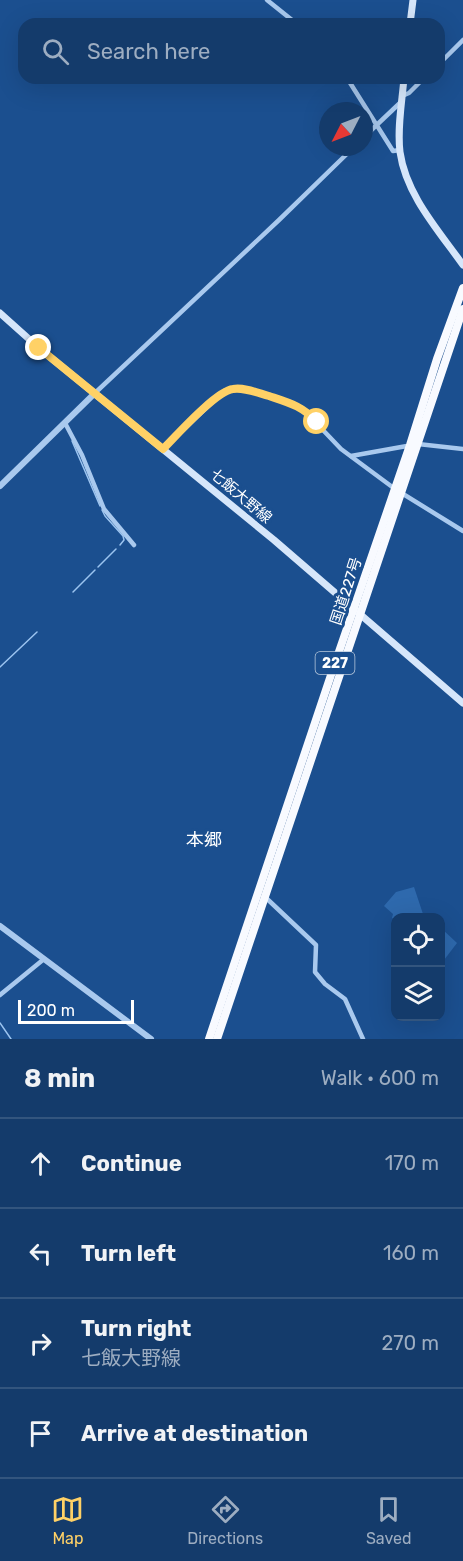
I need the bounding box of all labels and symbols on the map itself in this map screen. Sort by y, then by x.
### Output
north arrow [319,102,373,156]
route end [25,334,51,360]
route start [303,408,329,434]
street label: 七飯大野線 [206,465,276,527]
street label: 国道227号 [327,555,365,627]
road number: 227 [316,652,354,674]
district label: 本郷 [186,829,222,851]
scale bar [18,997,134,1025]

